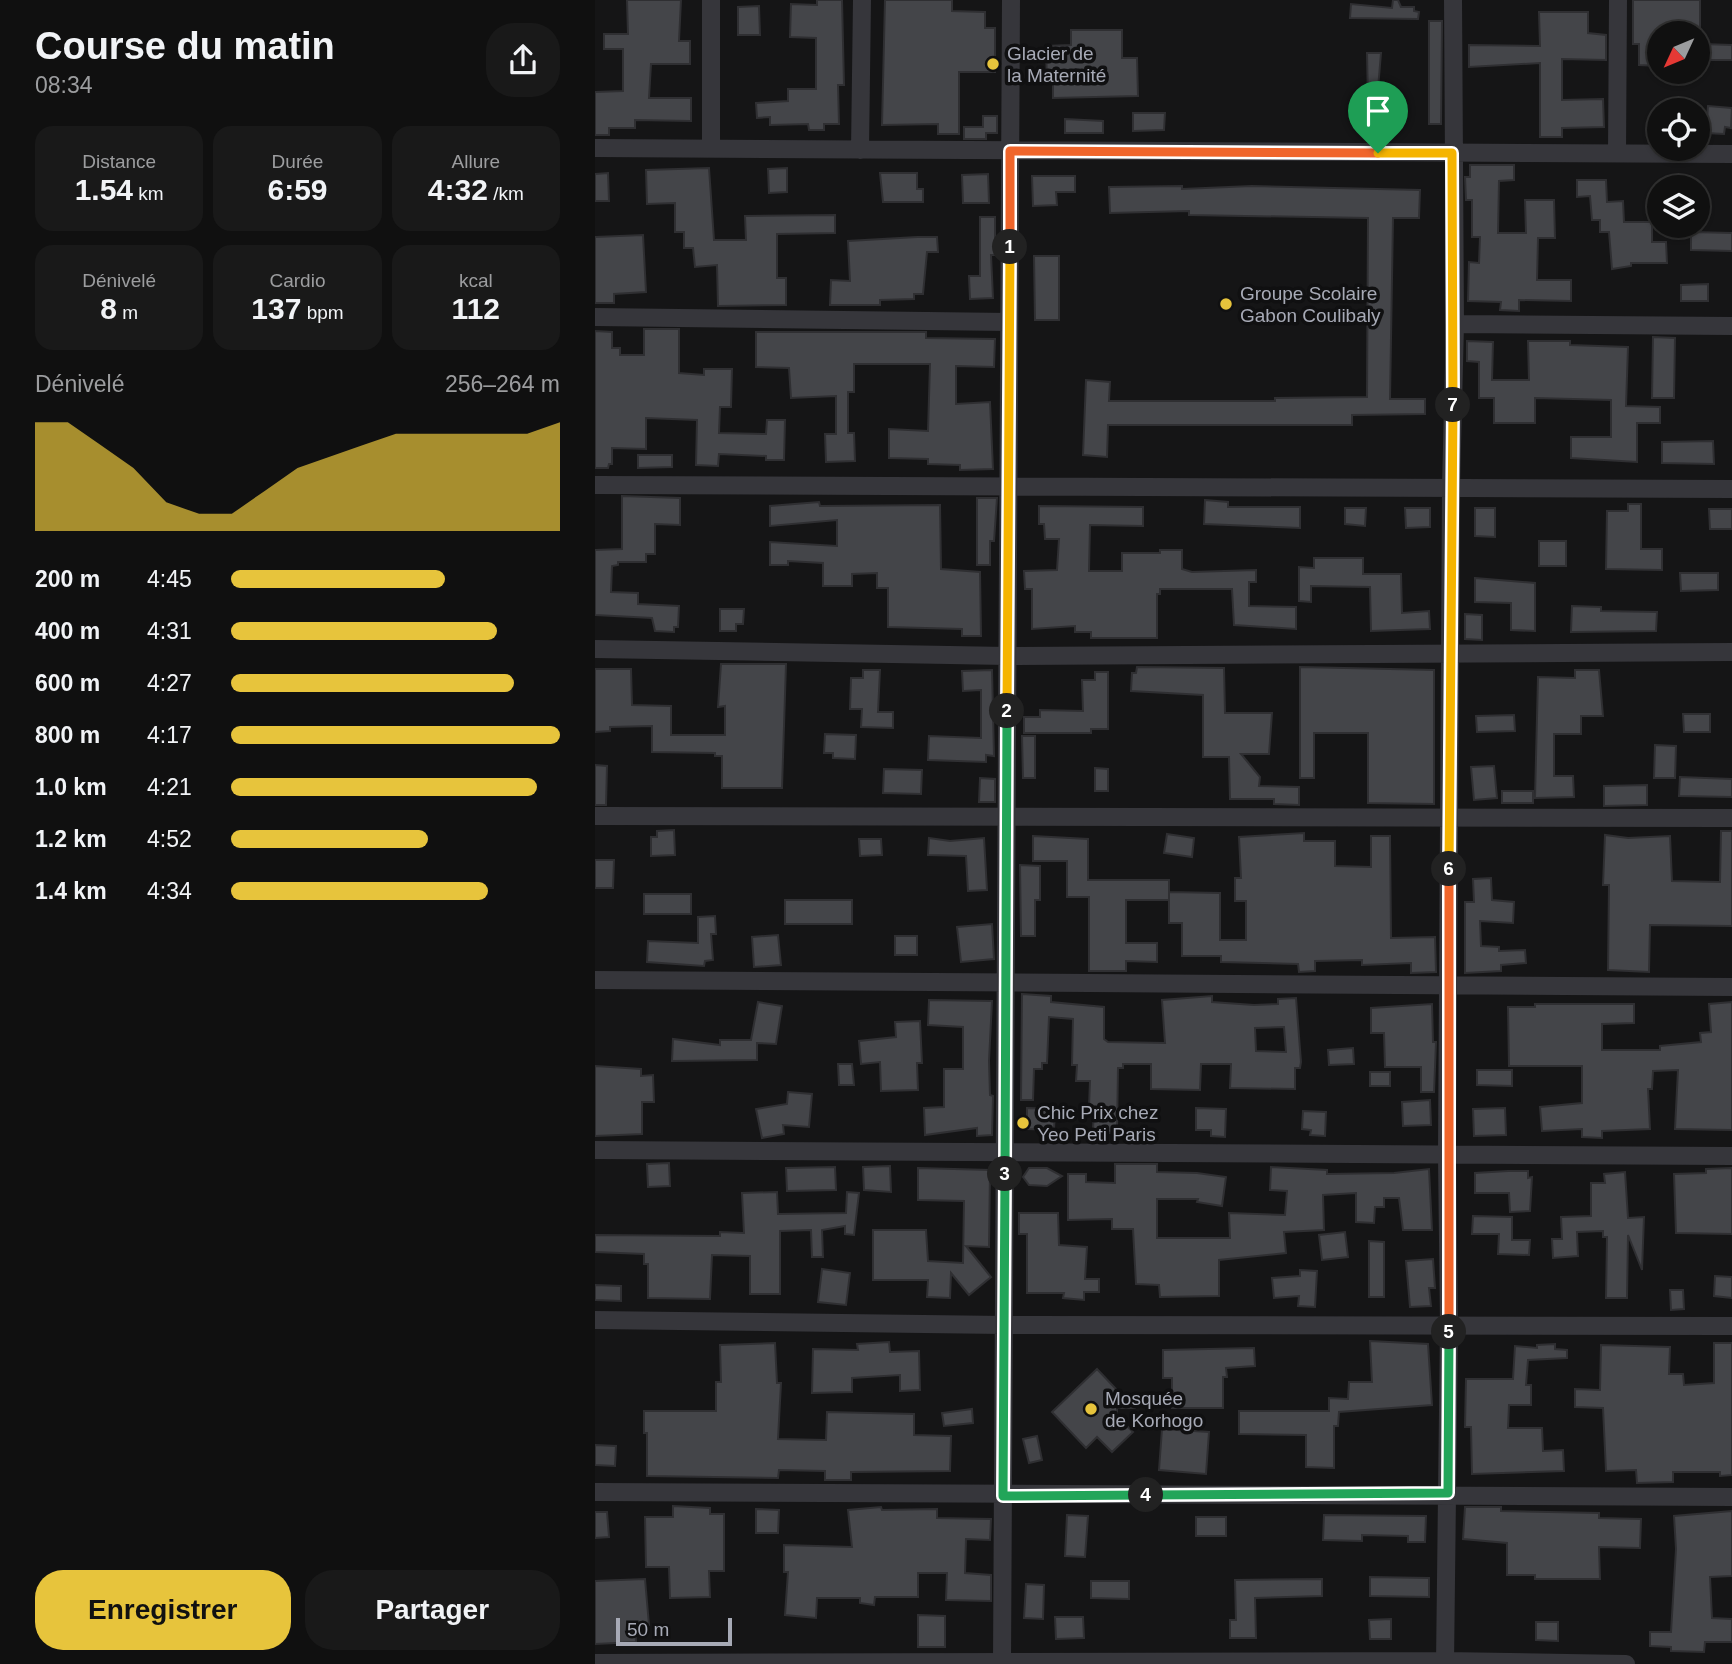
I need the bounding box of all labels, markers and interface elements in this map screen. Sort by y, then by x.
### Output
north arrow [1647,21,1710,84]
map controls [1647,21,1710,238]
button: share [486,23,560,97]
text: Course du matin [35,25,335,67]
place label: Glacier de la Maternité [1007,43,1106,86]
marker: Glacier de la Maternité [985,56,1001,72]
text: 08:34 [35,72,93,98]
pin [1348,81,1408,153]
icon: arrive [1359,92,1397,130]
button: locate [1647,98,1710,161]
text: Distance [82,151,156,172]
text: Durée [272,151,323,172]
text: Allure [452,151,500,172]
text: 1.54 [75,173,133,206]
text: 6:59 [267,173,328,206]
text: 4:32 [428,173,488,206]
button: layers [1647,175,1710,238]
text: km [133,183,164,204]
text: /km [488,183,524,204]
pin: 1 [993,230,1027,264]
text: 1 [1004,236,1015,257]
text: Dénivelé [82,270,156,291]
text: Cardio [270,270,325,291]
text: kcal [459,270,493,291]
place label: Groupe Scolaire Gabon Coulibaly [1240,283,1381,326]
text: 8 [100,292,117,325]
text: 137 [251,292,301,325]
text: 112 [452,292,500,325]
marker: Groupe Scolaire Gabon Coulibaly [1218,296,1234,312]
text: m [117,302,138,323]
text: bpm [301,302,344,323]
text: Dénivelé [35,371,125,397]
text: 256–264 m [445,371,560,397]
pin: 7 [1435,388,1471,422]
text: 7 [1447,394,1458,415]
text: 200 m [35,566,100,592]
text: 4:45 [147,566,192,592]
text: 400 m [35,618,100,644]
text: 4:31 [147,618,192,644]
text: 600 m [35,670,100,696]
text: 4:27 [147,670,192,696]
pin: 2 [989,694,1025,728]
text: 2 [1001,700,1012,721]
text: 800 m [35,722,100,748]
text: 4:17 [147,722,192,748]
text: 1.0 km [35,774,107,800]
text: 4:21 [147,774,192,800]
text: 1.2 km [35,826,107,852]
text: 4:52 [147,826,192,852]
pin: 6 [1431,852,1467,886]
text: 6 [1443,858,1454,879]
text: 1.4 km [35,878,107,904]
text: 4:34 [147,878,192,904]
place label: Chic Prix chez Yeo Peti Paris [1037,1102,1158,1145]
marker: Chic Prix chez Yeo Peti Paris [1015,1115,1031,1131]
pin: 3 [987,1156,1023,1192]
text: 3 [999,1163,1010,1184]
pin: 5 [1431,1314,1467,1350]
text: 5 [1443,1321,1454,1342]
place label: Mosquée de Korhogo [1105,1388,1203,1431]
marker: Mosquée de Korhogo [1083,1401,1099,1417]
pin: 4 [1129,1478,1163,1512]
text: 4 [1140,1484,1151,1505]
button: Enregistrer [35,1570,291,1650]
button: Partager [305,1570,560,1650]
scale bar [616,1615,731,1647]
text: 50 m [627,1619,669,1640]

